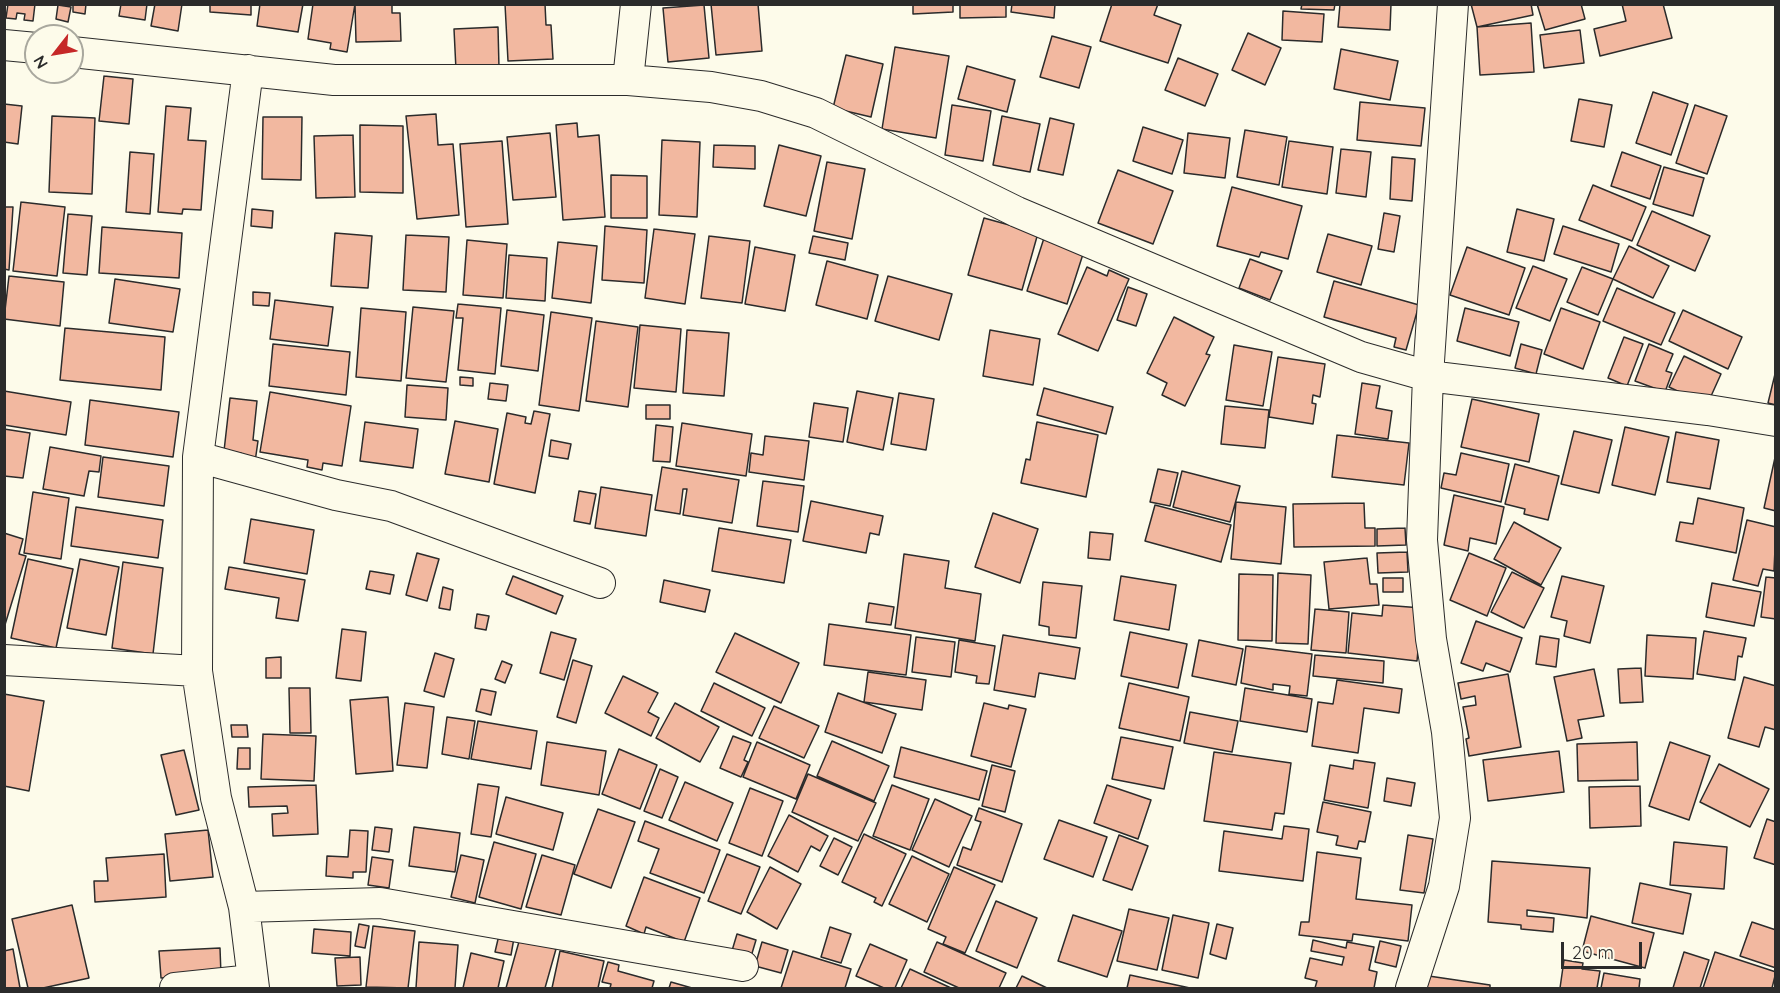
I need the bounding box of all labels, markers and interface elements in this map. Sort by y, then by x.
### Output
north arrow [24,24,84,84]
text: N [29,52,52,72]
scale bar [1564,930,1645,968]
text: 20 m [1572,941,1614,964]

